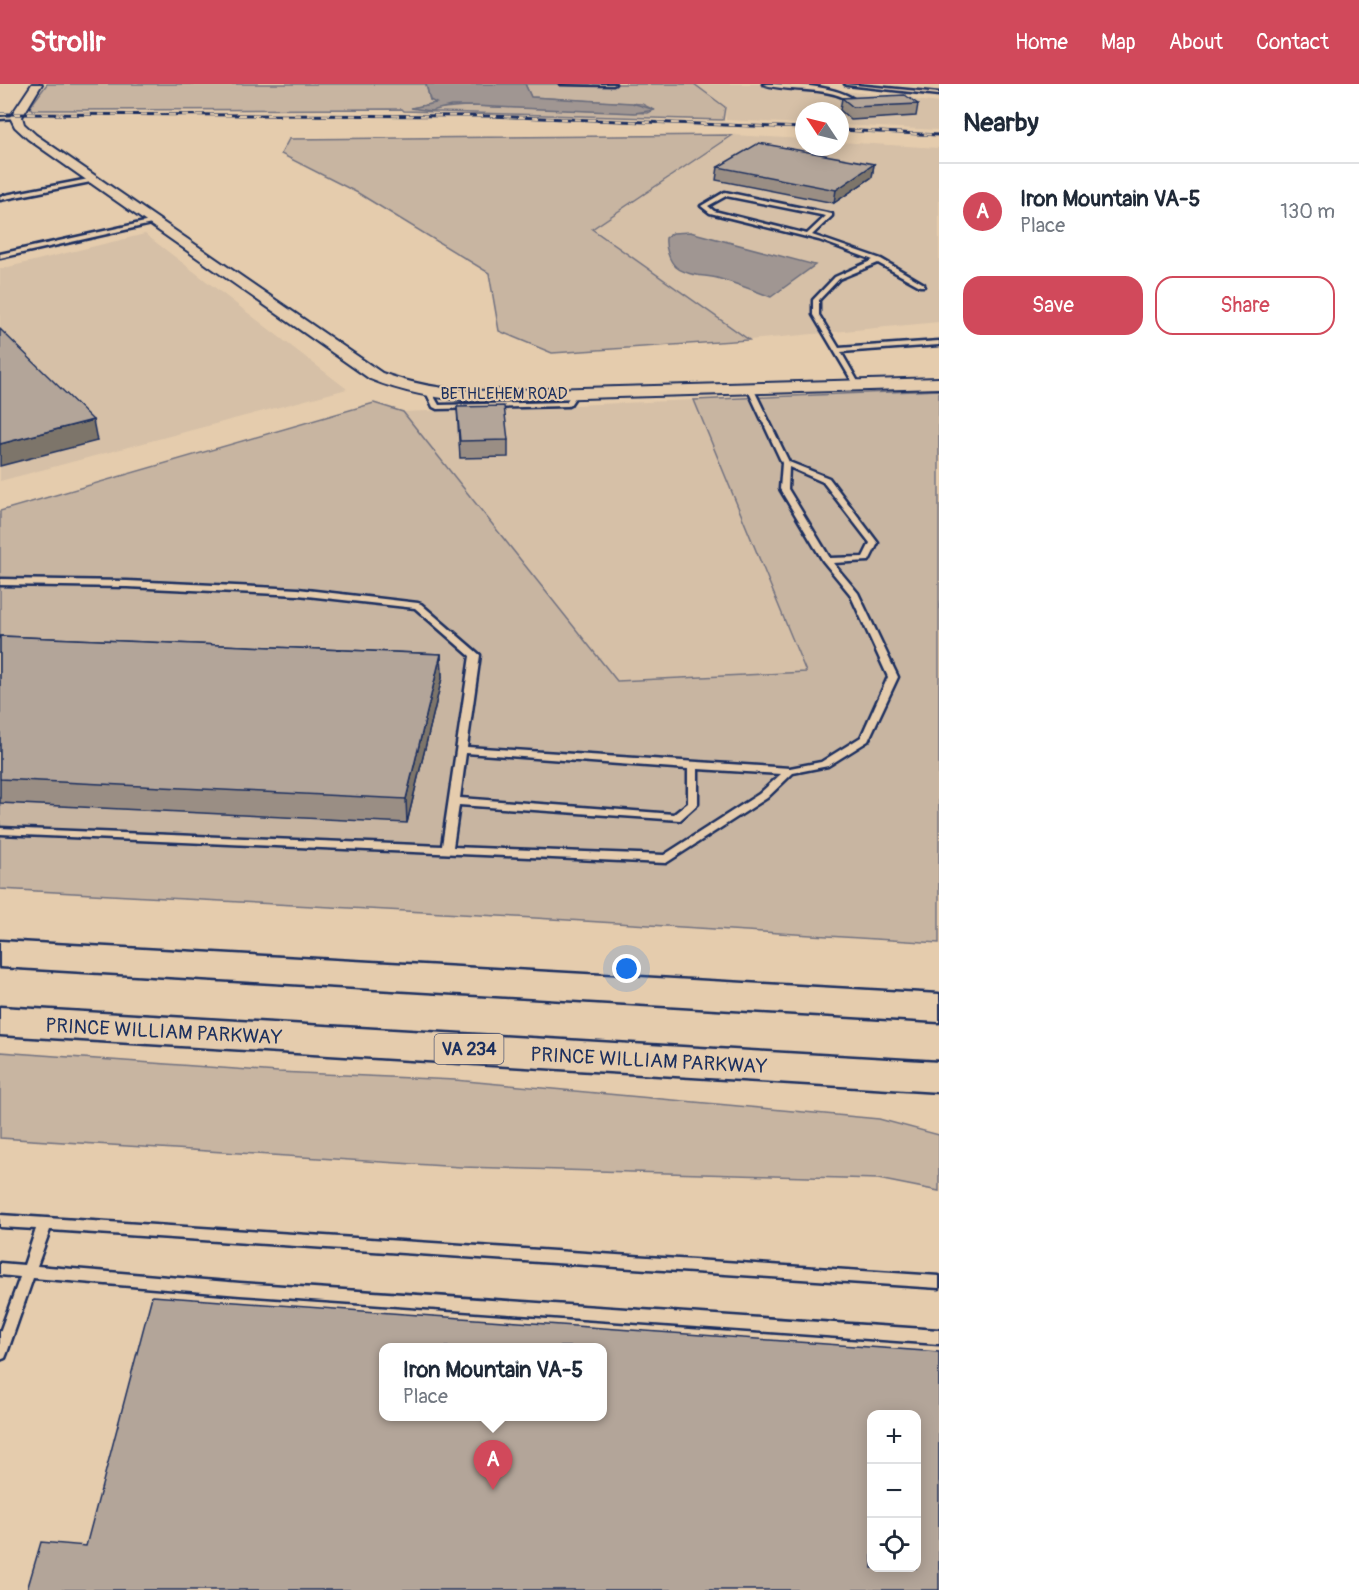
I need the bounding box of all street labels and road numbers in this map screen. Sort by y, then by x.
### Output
street label: BETHLEHEM ROAD [440,384,568,404]
street label: PRINCE WILLIAM PARKWAY [45,1013,284,1050]
road number: VA 234 [434,1034,504,1064]
street label: PRINCE WILLIAM PARKWAY [530,1042,769,1079]

